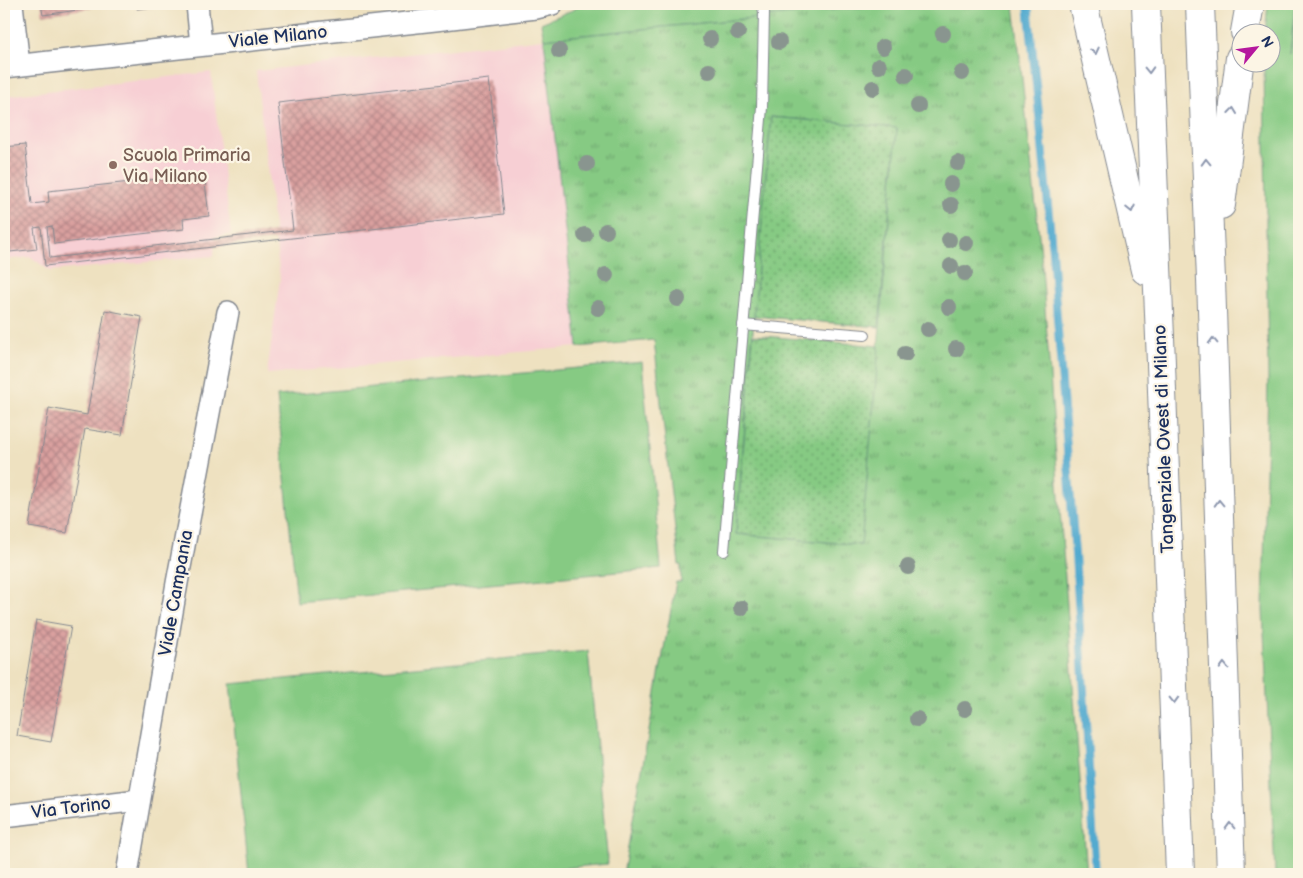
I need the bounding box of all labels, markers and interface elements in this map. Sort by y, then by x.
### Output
street label: Viale Milano [228,21,328,53]
north arrow [1230,22,1280,72]
text: N [1257,33,1277,51]
one-way arrow [1089,47,1100,56]
one-way arrow [1144,66,1155,74]
one-way arrow [1227,106,1238,114]
place label: Scuola Primaria Via Milano [123,145,251,187]
one-way arrow [1201,158,1212,166]
marker: Scuola Primaria Via Milano [107,159,119,171]
one-way arrow [1125,205,1136,214]
street label: Tangenziale Ovest di Milano [1150,324,1178,554]
one-way arrow [1208,337,1218,344]
one-way arrow [1213,499,1224,507]
street label: Viale Campania [155,528,197,658]
one-way arrow [1219,662,1230,670]
one-way arrow [1168,696,1179,704]
street label: Via Torino [30,793,112,823]
one-way arrow [1224,821,1235,829]

